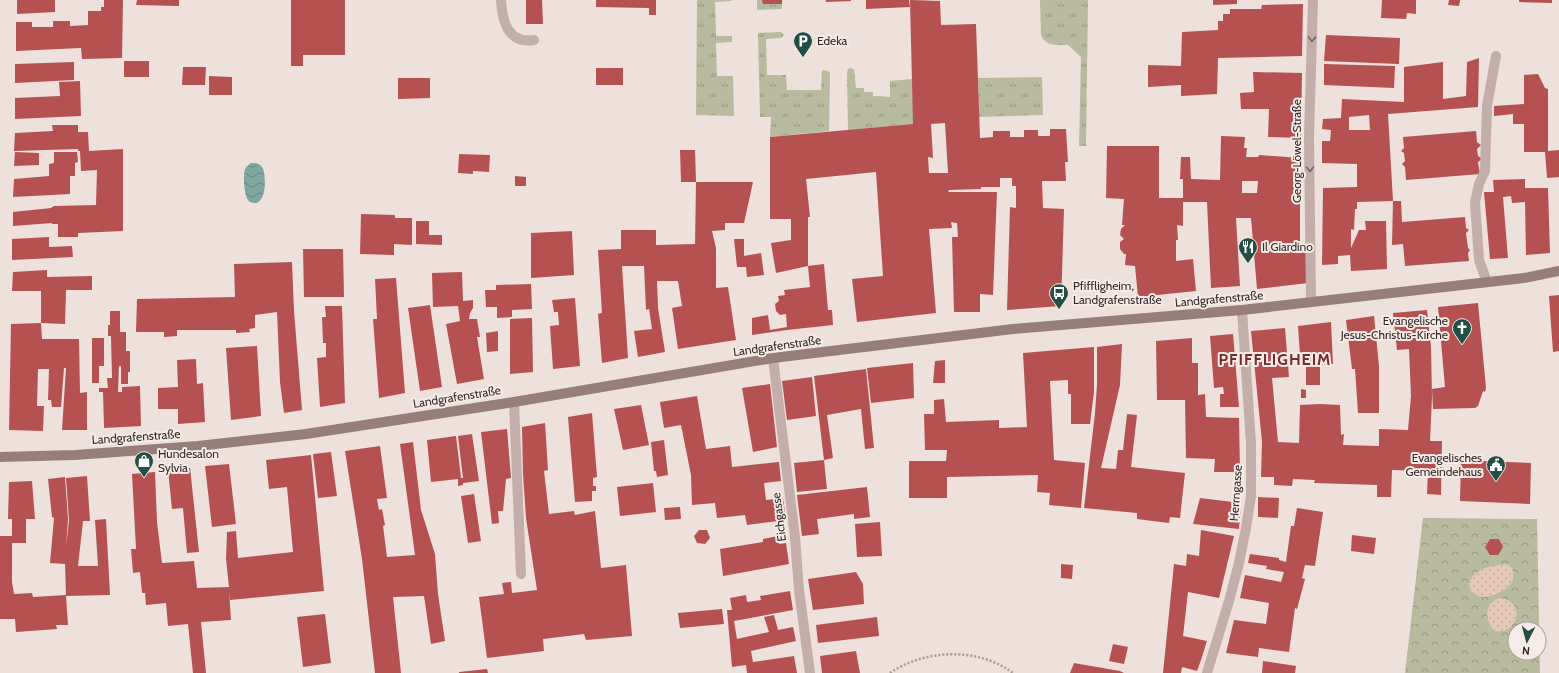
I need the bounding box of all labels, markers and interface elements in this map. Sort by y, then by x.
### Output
parking icon: Edeka [792,30,814,58]
place label: Edeka [817,33,848,48]
one-way arrow [1308,36,1316,42]
street label: Georg-Löwel-Straße [1289,99,1304,203]
one-way arrow [1306,166,1314,172]
restaurant icon: Il Giardino [1237,236,1259,264]
place label: Il Giardino [1262,239,1313,254]
place label: Pfiffligheim, Landgrafenstraße [1073,278,1162,307]
bus stop icon: Pfiffligheim, Landgrafenstraße [1048,282,1070,310]
street label: Landgrafenstraße [1174,287,1264,310]
place label: Evangelische Jesus-Christus-Kirche [1340,313,1448,342]
church icon: Evangelische Jesus-Christus-Kirche [1451,317,1473,345]
street label: Landgrafenstraße [732,332,822,359]
district label: PFIFFLIGHEIM [1219,350,1331,369]
street label: Landgrafenstraße [412,382,502,411]
street label: Landgrafenstraße [91,426,181,447]
place label: Hundesalon Sylvia [158,446,219,475]
shop icon: Hundesalon Sylvia [133,450,155,478]
place label: Evangelisches Gemeindehaus [1406,450,1482,479]
public building icon: Evangelisches Gemeindehaus [1485,454,1507,482]
street label: Herrngasse [1226,464,1245,522]
street label: Eichgasse [768,492,789,542]
north arrow [1507,621,1547,661]
text: N [1521,644,1531,658]

